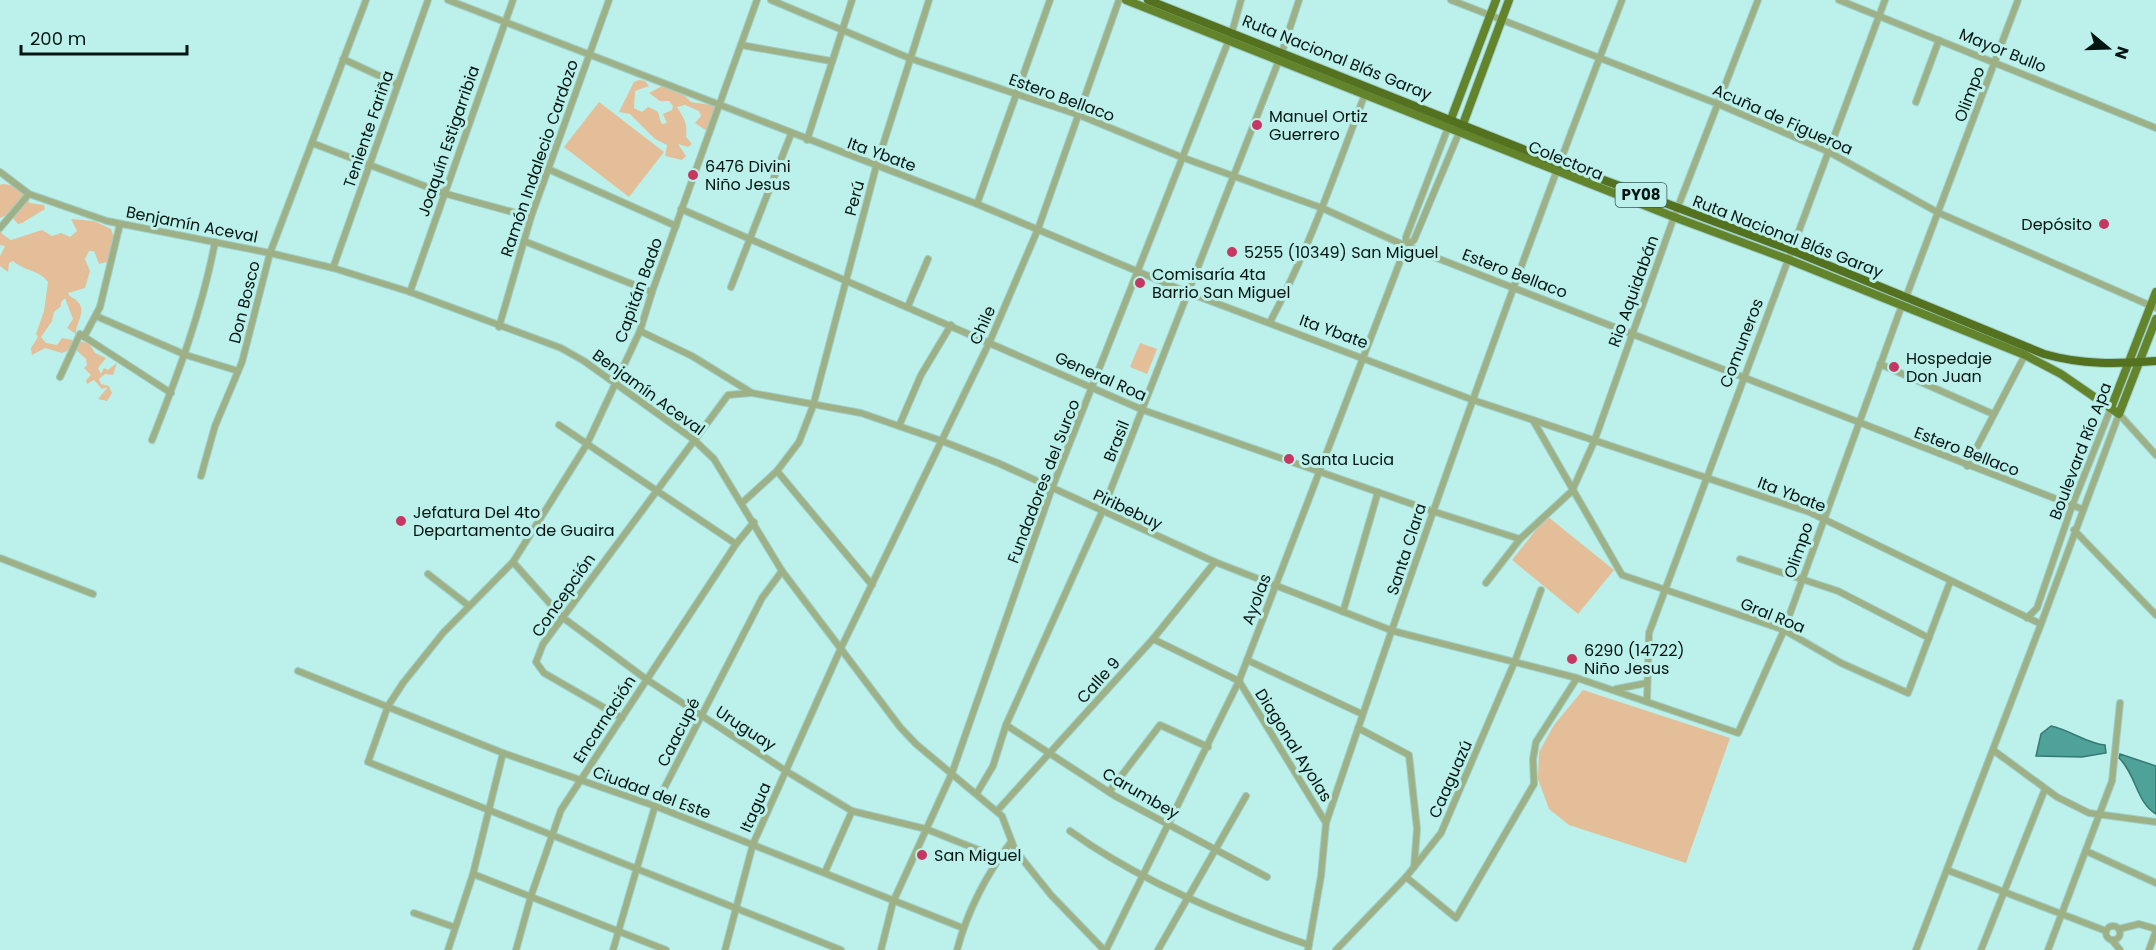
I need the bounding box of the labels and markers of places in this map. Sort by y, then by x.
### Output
place label: Manuel Ortiz Guerrero [1269,105,1368,146]
marker: Manuel Ortiz Guerrero [1250,118,1264,132]
place label: 6476 Divini Niño Jesus [705,155,791,196]
marker: 6476 Divini Niño Jesus [686,168,700,182]
place label: Depósito [2021,213,2092,236]
marker: Depósito [2097,217,2111,231]
place label: 5255 (10349) San Miguel [1244,241,1439,264]
marker: 5255 (10349) San Miguel [1225,245,1239,259]
place label: Comisaría 4ta Barrio San Miguel [1152,263,1290,304]
marker: Comisaría 4ta Barrio San Miguel [1133,276,1147,290]
place label: Hospedaje Don Juan [1906,347,1992,388]
marker: Hospedaje Don Juan [1887,360,1901,374]
place label: Santa Lucia [1301,448,1394,471]
marker: Santa Lucia [1282,452,1296,466]
place label: Jefatura Del 4to Departamento de Guaira [413,501,615,542]
marker: Jefatura Del 4to Departamento de Guaira [394,514,408,528]
place label: 6290 (14722) Niño Jesus [1584,639,1685,680]
marker: 6290 (14722) Niño Jesus [1565,652,1579,666]
place label: San Miguel [934,844,1021,867]
marker: San Miguel [915,848,929,862]

